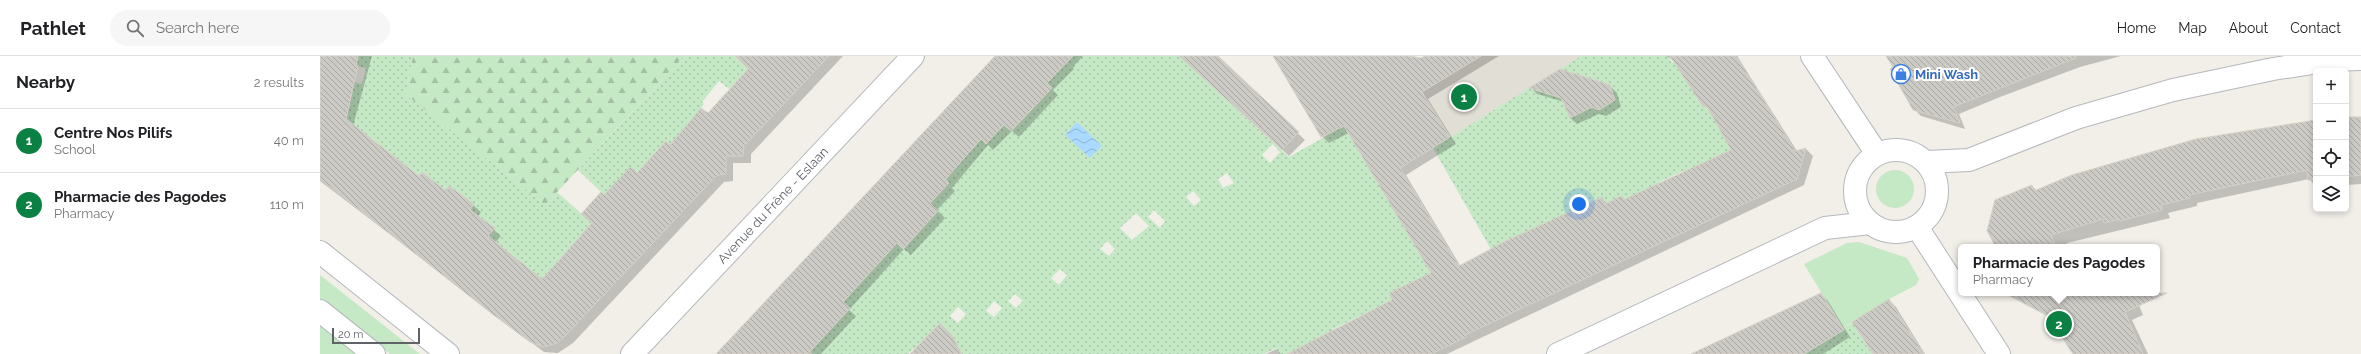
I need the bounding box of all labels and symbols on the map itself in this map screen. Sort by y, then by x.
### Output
shop icon: Mini Wash [1890,63,1912,85]
place label: Mini Wash [1915,67,1978,82]
pin: 1 [1451,82,1477,112]
street label: Avenue du Frêne - Eslaan [714,144,831,266]
your location [1569,194,1589,214]
pin: 2 [2046,309,2072,339]
scale bar [332,326,420,345]

